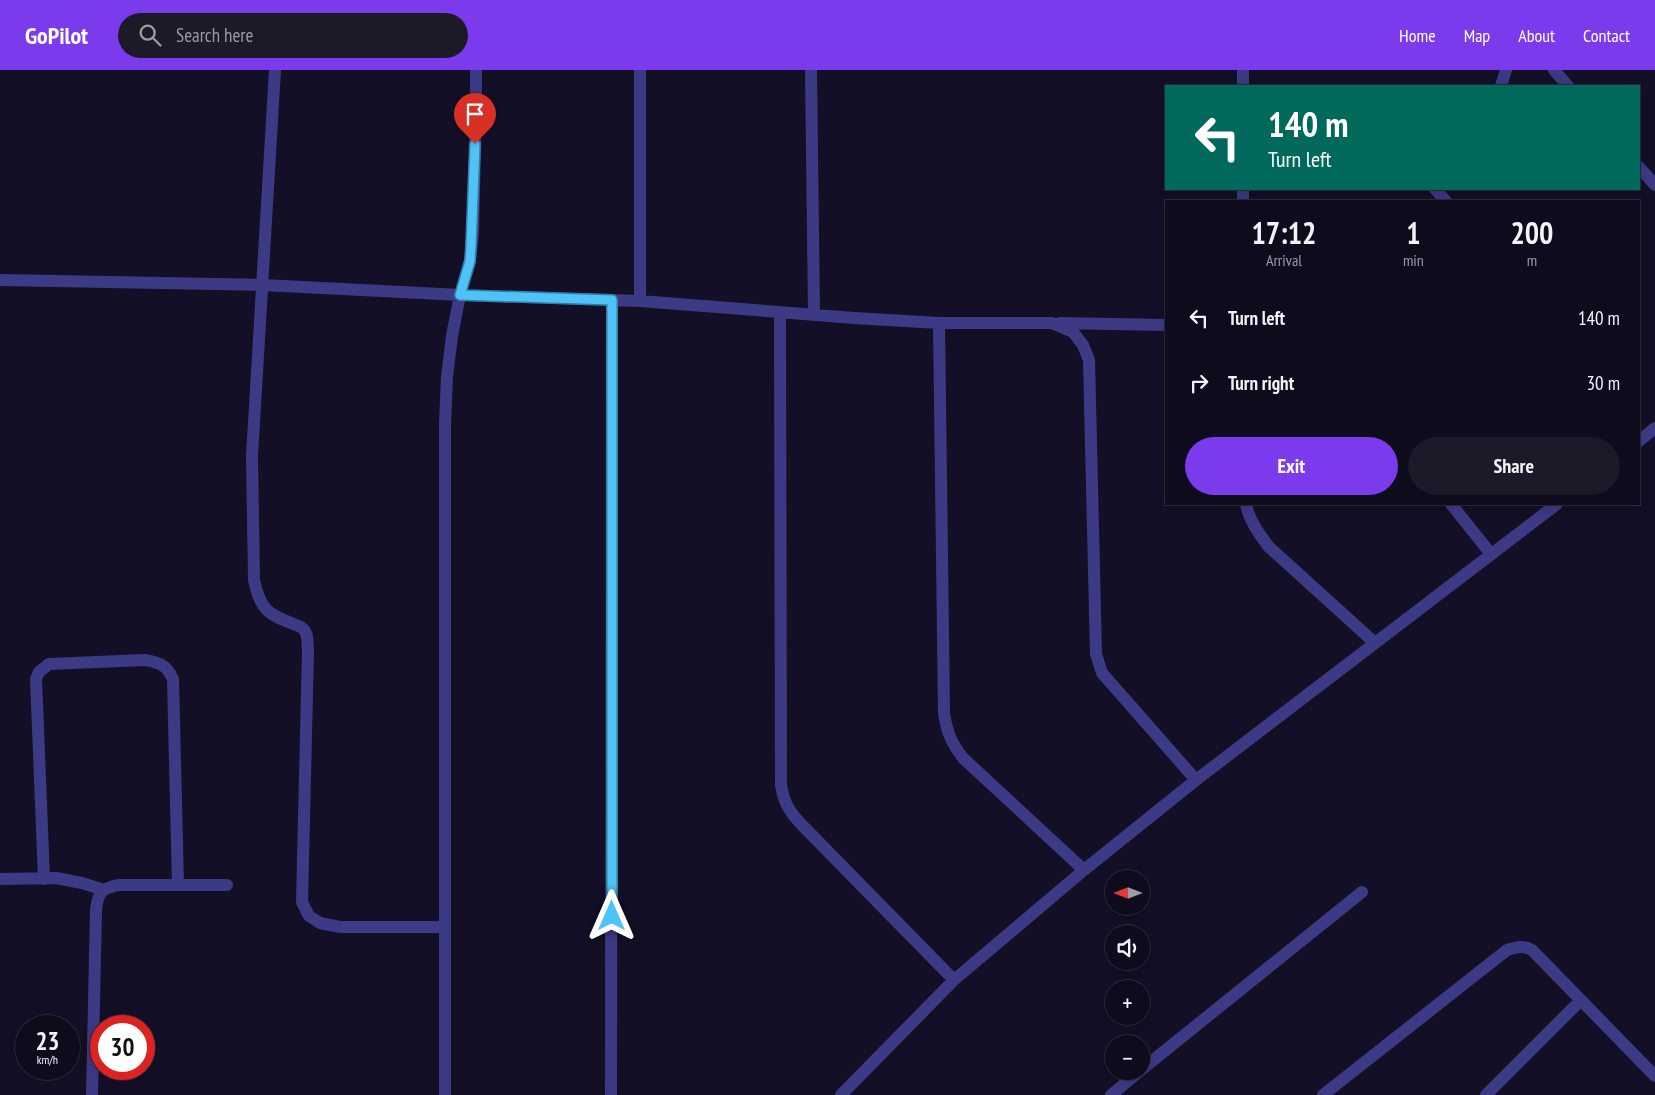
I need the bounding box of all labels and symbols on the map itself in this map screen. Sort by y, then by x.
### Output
pin [454,93,496,144]
north arrow [1105,870,1150,915]
position arrow [585,889,637,941]
speed limit sign: 30 [90,1015,155,1080]

